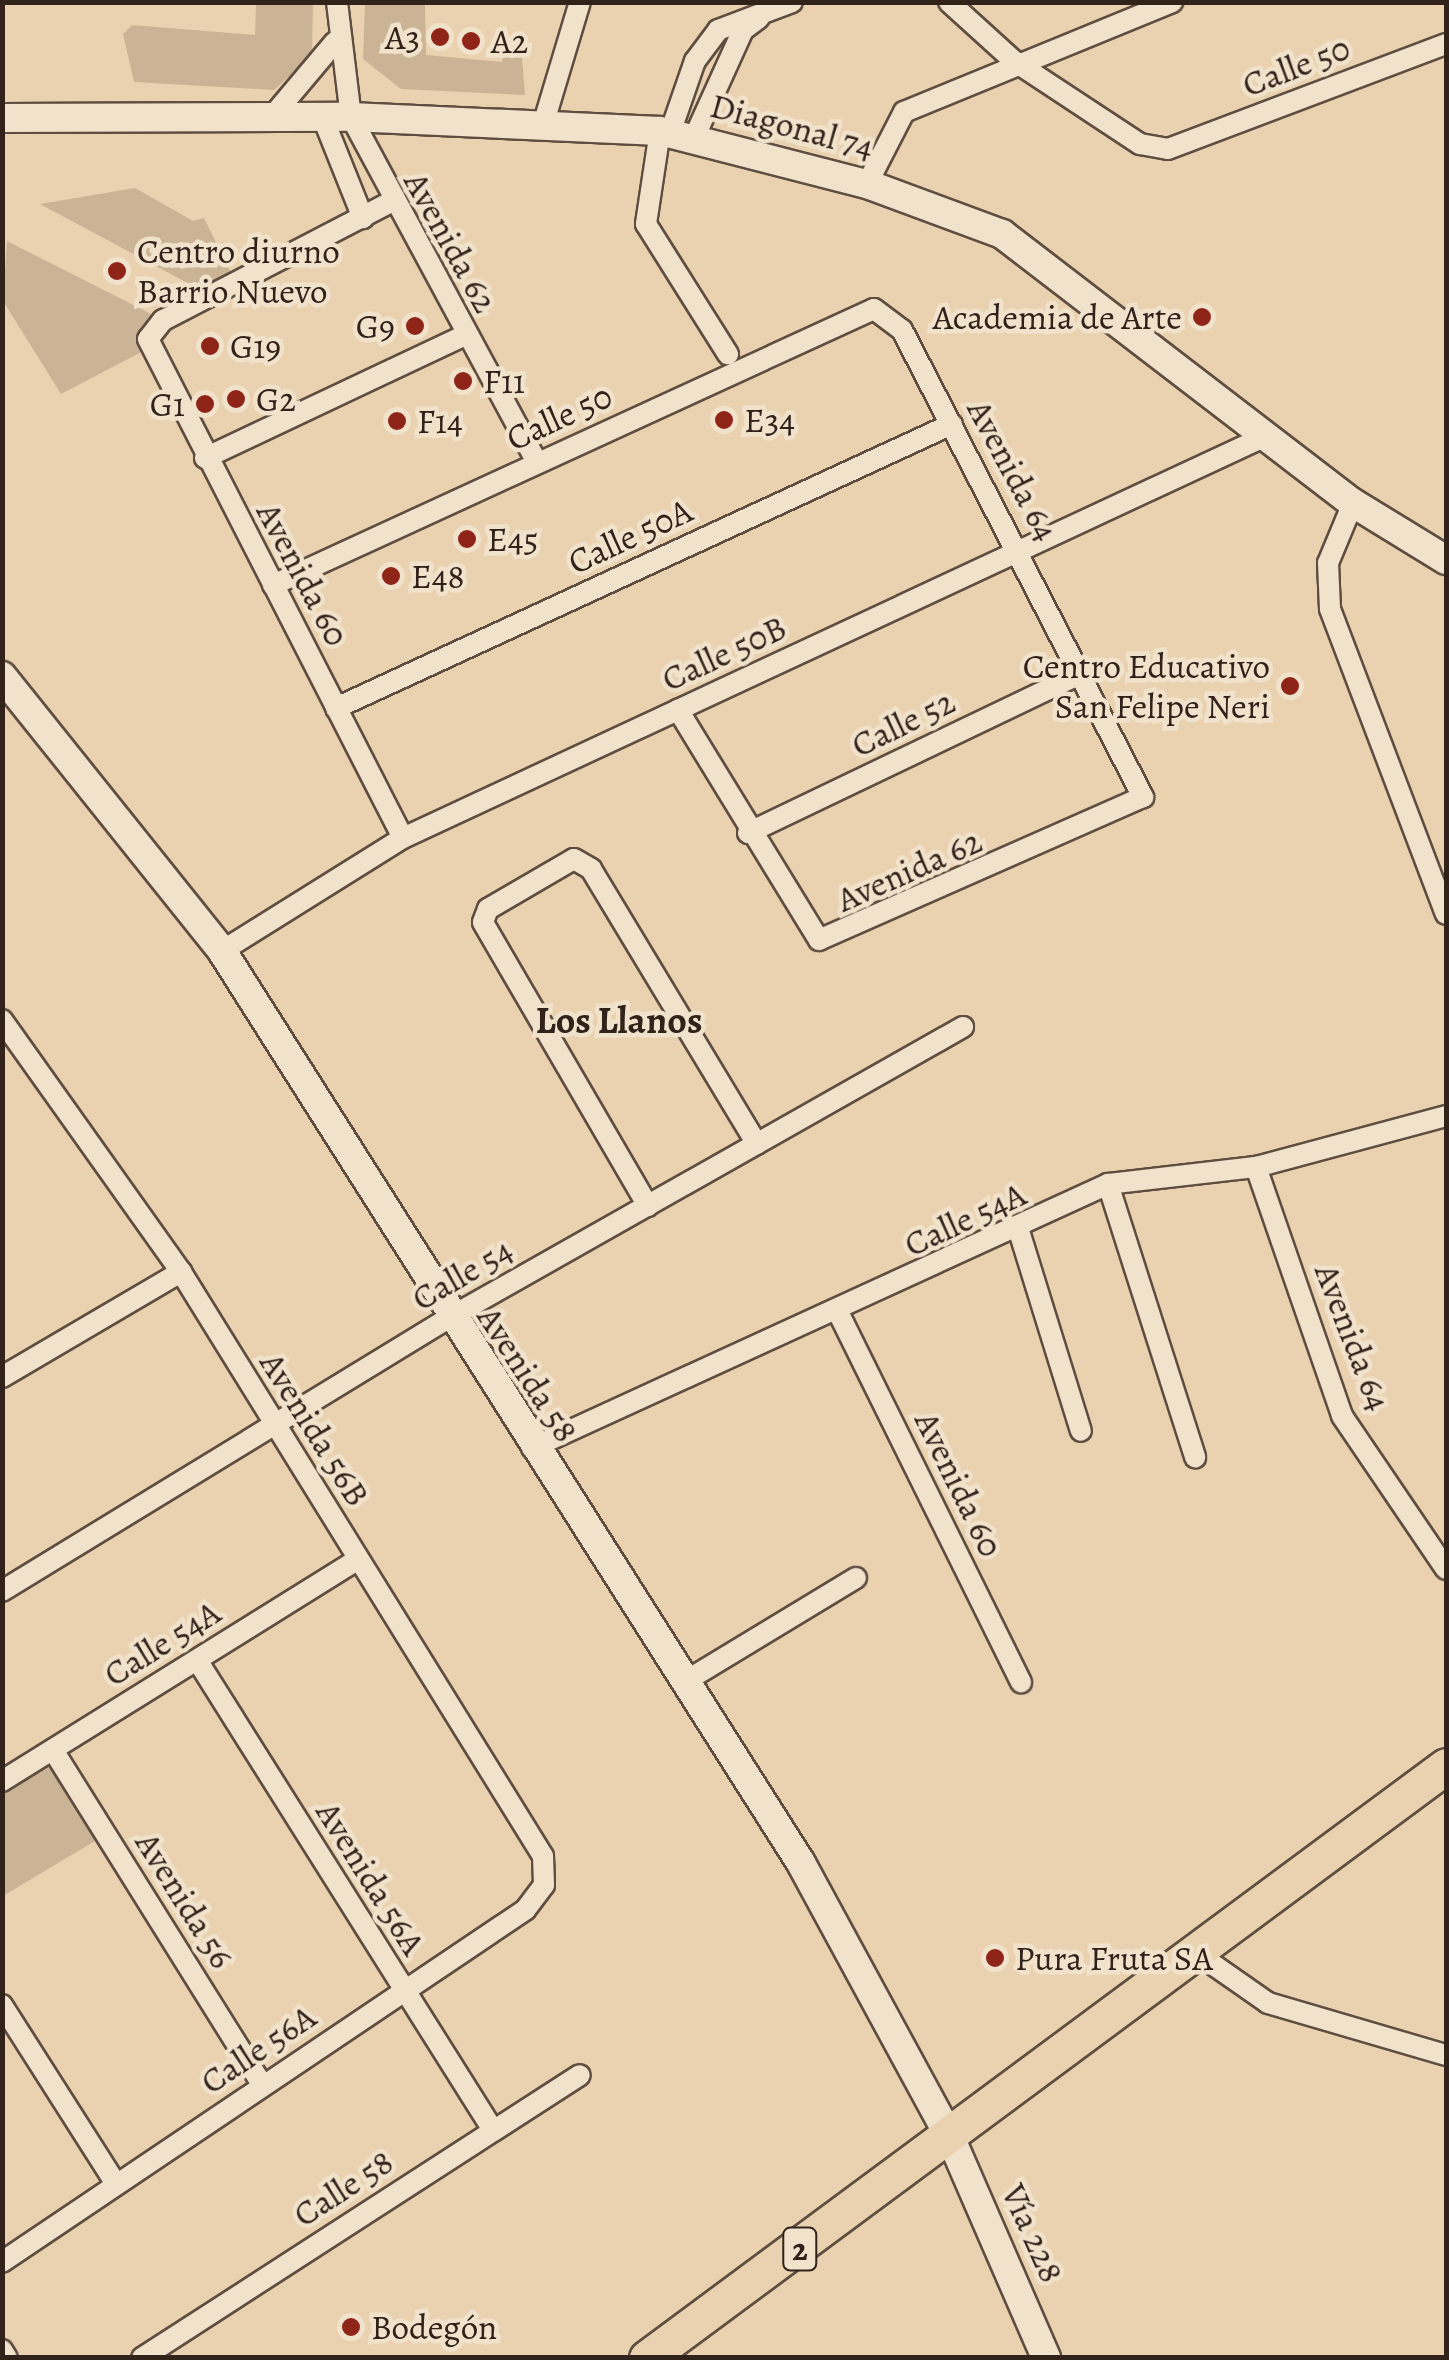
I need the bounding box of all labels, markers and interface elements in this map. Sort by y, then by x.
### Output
place label: A3 [385,16,420,58]
place label: A2 [491,20,528,62]
marker: A3 [429,26,451,48]
street label: Calle 50 [1236,26,1356,106]
marker: A2 [460,30,482,52]
street label: Diagonal 74 [706,84,878,168]
street label: Avenida 62 [395,164,507,320]
place label: Centro diurno Barrio Nuevo [137,230,340,312]
marker: Centro diurno Barrio Nuevo [106,260,128,282]
place label: Academia de Arte [933,296,1182,338]
place label: G9 [356,305,395,347]
marker: Academia de Arte [1191,306,1213,328]
marker: G9 [404,315,426,337]
place label: G19 [230,325,281,367]
marker: G19 [199,335,221,357]
place label: F11 [483,360,525,402]
marker: F11 [452,370,474,392]
street label: Calle 50 [500,374,618,460]
place label: G2 [256,378,296,420]
place label: G1 [150,383,185,425]
marker: G2 [225,388,247,410]
street label: Avenida 64 [958,392,1068,548]
marker: G1 [194,393,216,415]
place label: E34 [744,399,795,441]
place label: F14 [417,400,463,442]
marker: E34 [713,409,735,431]
marker: F14 [386,410,408,432]
street label: Calle 50A [561,489,699,583]
street label: Avenida 60 [248,495,358,653]
place label: E45 [487,518,539,560]
marker: E45 [456,528,478,550]
place label: E48 [411,555,465,597]
marker: E48 [380,565,402,587]
street label: Calle 50B [655,606,793,700]
place label: Centro Educativo San Felipe Neri [1023,645,1270,727]
marker: Centro Educativo San Felipe Neri [1279,675,1301,697]
street label: Calle 52 [845,680,961,766]
street label: Avenida 62 [830,819,988,921]
district label: Los Llanos [536,998,702,1044]
street label: Calle 54A [898,1173,1032,1265]
street label: Calle 54 [404,1229,520,1319]
street label: Avenida 64 [1306,1258,1400,1416]
street label: Avenida 58 [469,1298,587,1450]
street label: Avenida 56B [251,1344,379,1514]
street label: Avenida 60 [906,1405,1012,1563]
street label: Calle 54A [96,1591,228,1695]
street label: Avenida 56A [307,1793,435,1963]
street label: Avenida 56 [127,1824,243,1976]
place label: Pura Fruta SA [1015,1937,1213,1979]
marker: Pura Fruta SA [984,1947,1006,1969]
street label: Calle 56A [193,1995,323,2103]
street label: Calle 58 [285,2140,401,2236]
street label: Vía 228 [993,2177,1073,2289]
road number: 2 [780,2222,820,2276]
place label: Bodegón [371,2306,497,2348]
marker: Bodegón [340,2316,362,2338]

